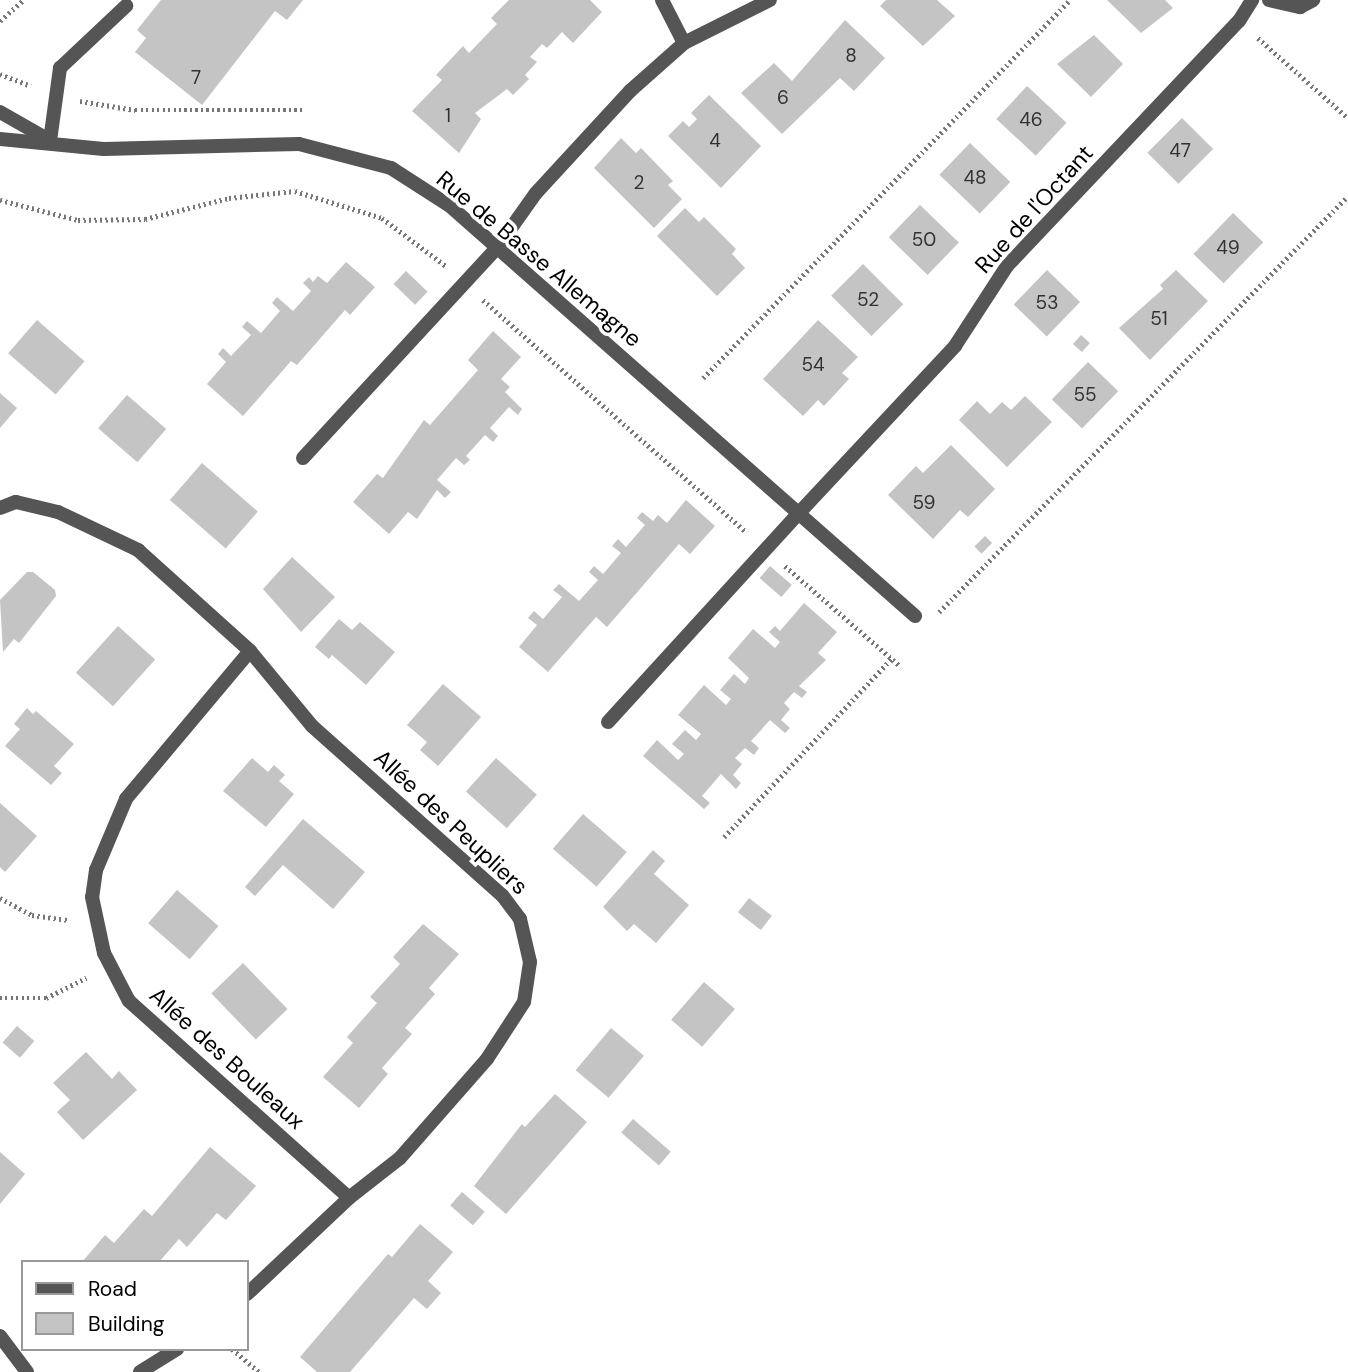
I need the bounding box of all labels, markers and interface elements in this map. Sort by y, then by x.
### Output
house number: 8 [845,45,857,67]
house number: 7 [191,67,201,89]
house number: 6 [777,87,789,109]
house number: 1 [445,105,451,127]
house number: 46 [1019,109,1043,131]
house number: 4 [709,130,721,152]
street label: Rue de l'Octant [969,139,1099,279]
house number: 47 [1169,140,1191,162]
street label: Rue de Basse Allemagne [431,165,647,353]
house number: 48 [963,167,987,189]
house number: 2 [634,172,644,194]
house number: 50 [912,229,936,251]
house number: 49 [1216,237,1240,259]
house number: 52 [857,289,879,311]
house number: 53 [1036,292,1058,314]
house number: 51 [1150,308,1168,330]
house number: 54 [801,354,825,376]
house number: 55 [1073,384,1097,406]
house number: 59 [913,492,935,514]
street label: Allée des Peupliers [368,744,534,900]
street label: Allée des Bouleaux [144,981,310,1135]
legend [21,1260,248,1351]
text: Road [88,1275,137,1303]
text: Building [88,1310,164,1338]

